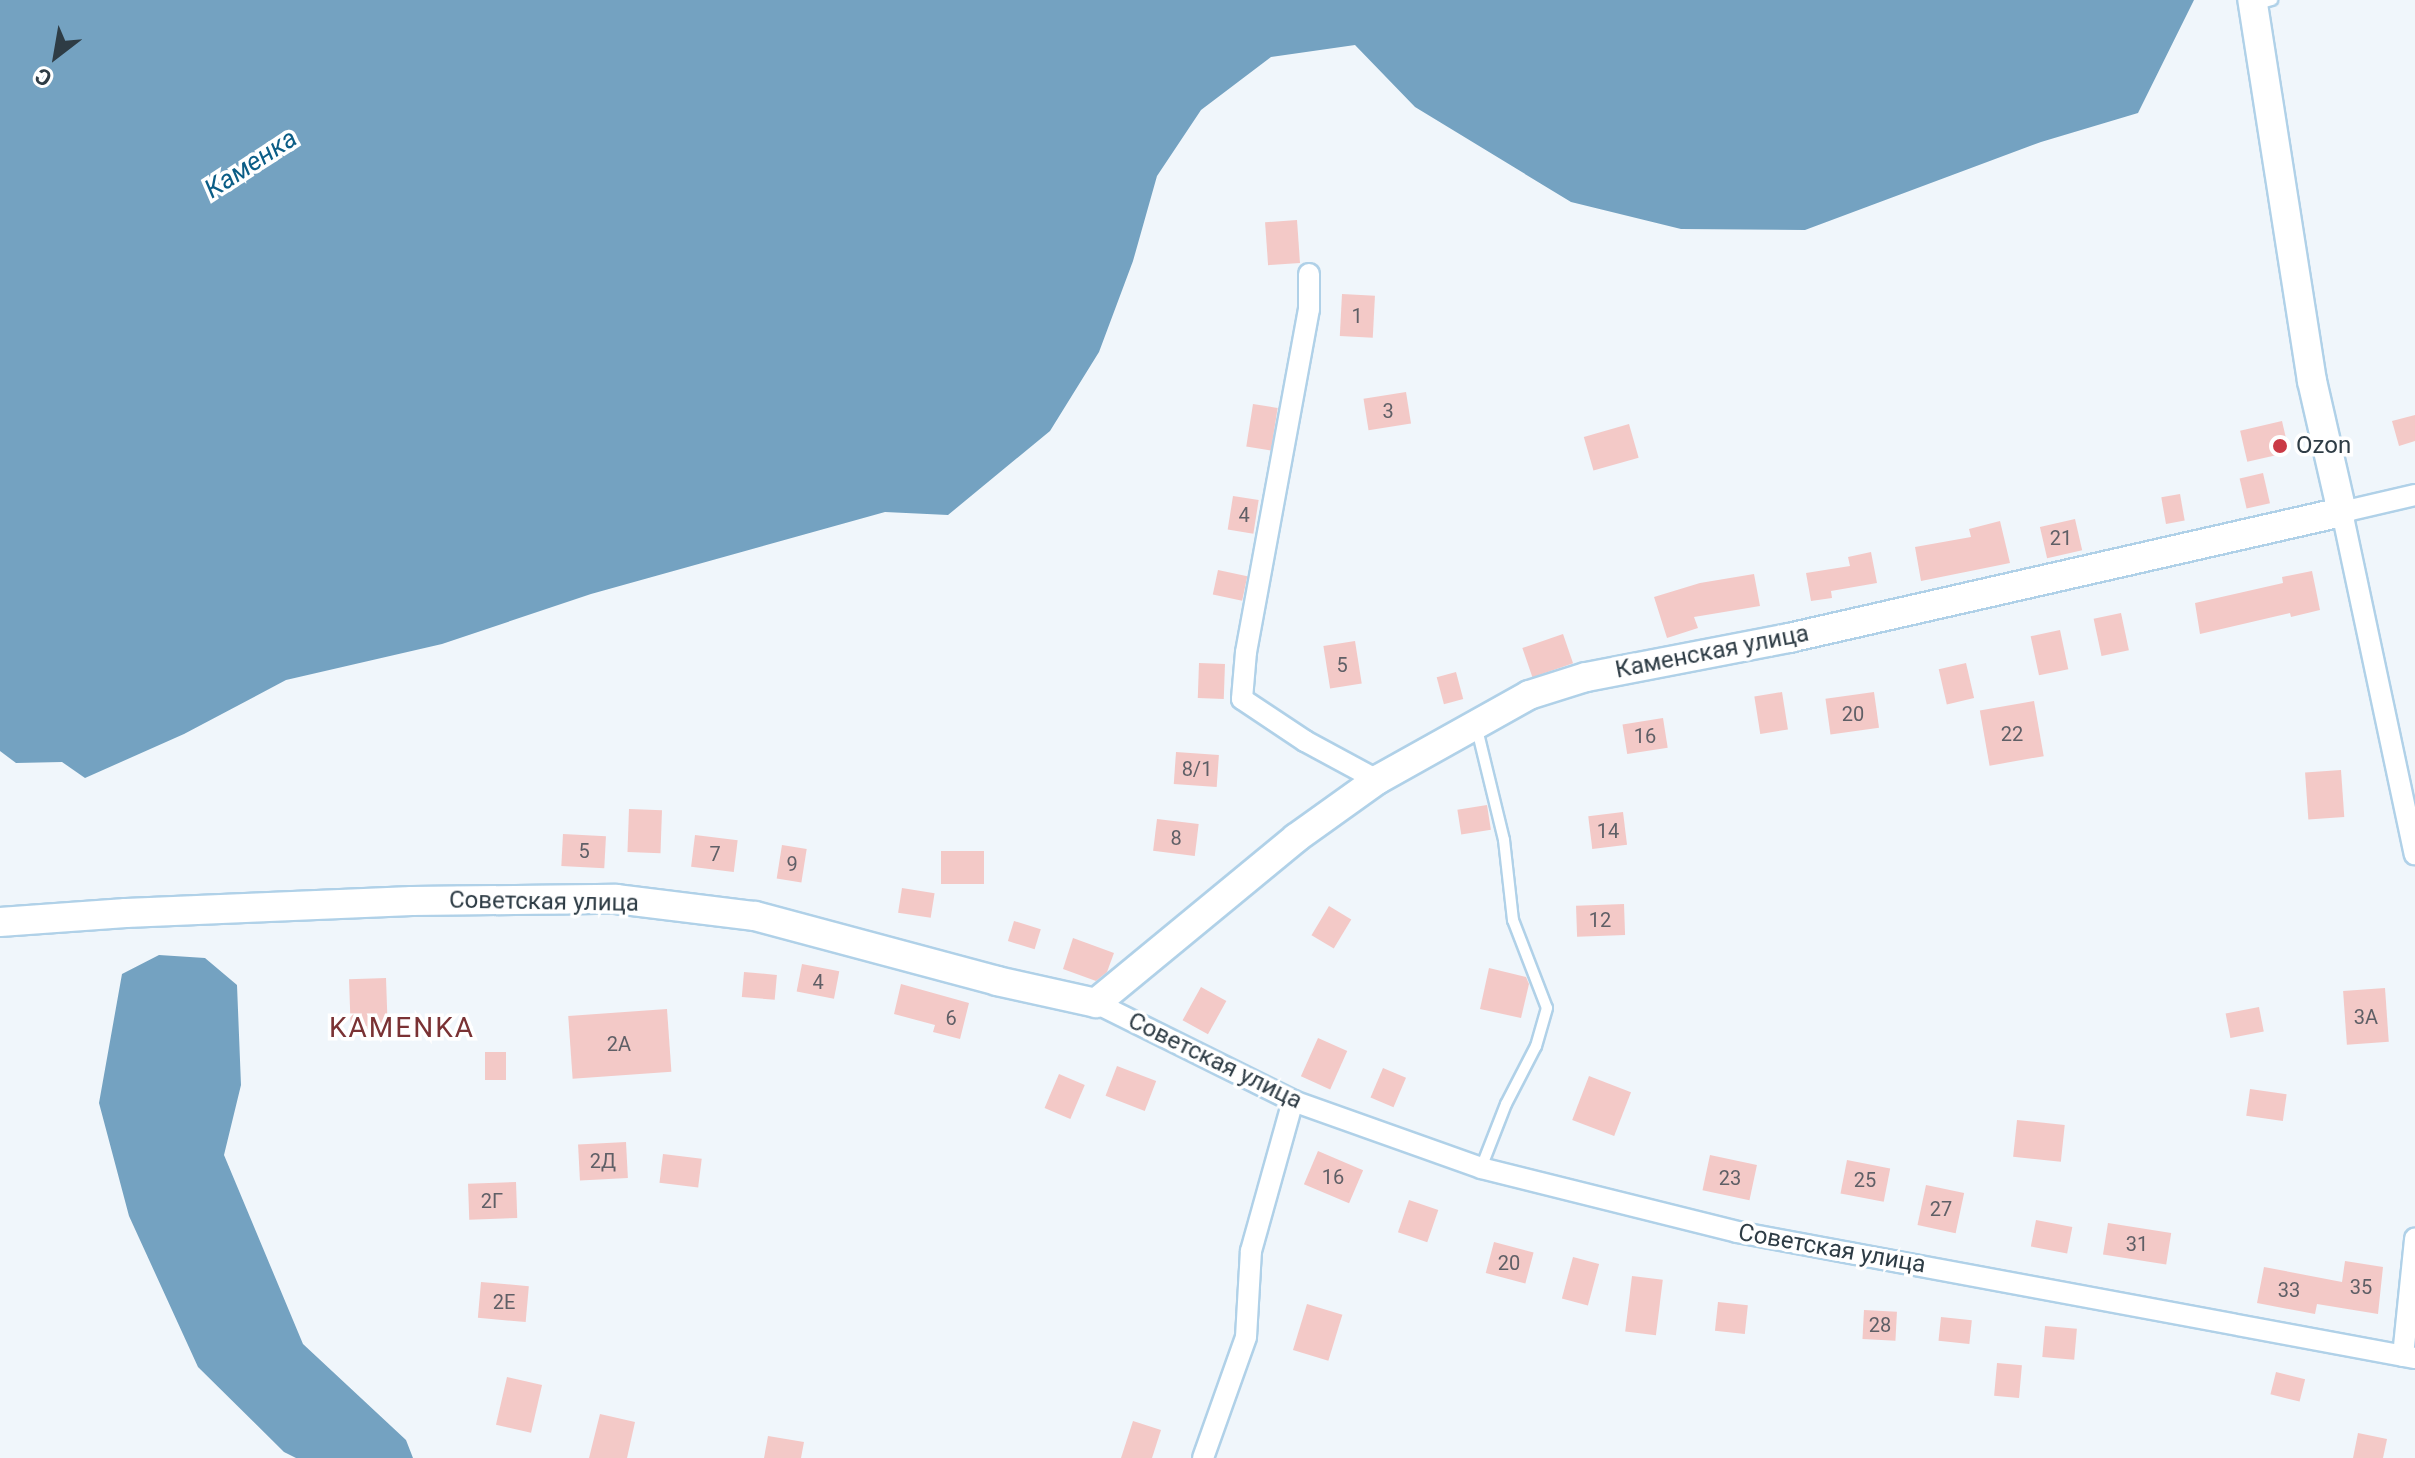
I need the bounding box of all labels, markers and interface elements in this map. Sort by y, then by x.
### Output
north arrow [16,16,96,96]
text: С [31,63,56,91]
water label: Каменка [199,123,303,205]
house number: 1 [1351,304,1363,328]
house number: 3 [1382,399,1394,423]
place label: Ozon [2296,432,2351,460]
marker: Ozon [2271,437,2289,455]
house number: 4 [1238,503,1250,527]
house number: 21 [2050,526,2072,550]
street label: Каменская улица [1613,619,1811,685]
house number: 5 [1336,653,1348,677]
house number: 20 [1842,702,1864,726]
house number: 22 [2001,722,2023,746]
house number: 16 [1634,724,1656,748]
house number: 8/1 [1182,757,1212,781]
house number: 14 [1597,819,1619,843]
house number: 8 [1170,826,1182,850]
house number: 5 [578,839,590,863]
house number: 7 [709,842,721,866]
house number: 9 [786,852,798,876]
street label: Советская улица [449,886,639,918]
house number: 12 [1589,908,1611,932]
house number: 4 [812,970,824,994]
house number: 3А [2354,1005,2378,1029]
house number: 6 [945,1006,957,1030]
street label: Советская улица [1123,1006,1307,1116]
district label: KAMENKA [329,1011,475,1045]
house number: 2А [607,1032,631,1056]
house number: 2Д [590,1149,616,1173]
house number: 16 [1322,1165,1344,1189]
house number: 23 [1719,1166,1741,1190]
house number: 25 [1854,1168,1876,1192]
house number: 2Г [481,1189,503,1213]
house number: 27 [1930,1197,1952,1221]
street label: Советская улица [1736,1218,1928,1280]
house number: 31 [2126,1232,2148,1256]
house number: 20 [1498,1251,1520,1275]
house number: 35 [2350,1275,2372,1299]
house number: 33 [2278,1278,2300,1302]
house number: 2Е [493,1290,515,1314]
house number: 28 [1869,1313,1891,1337]

